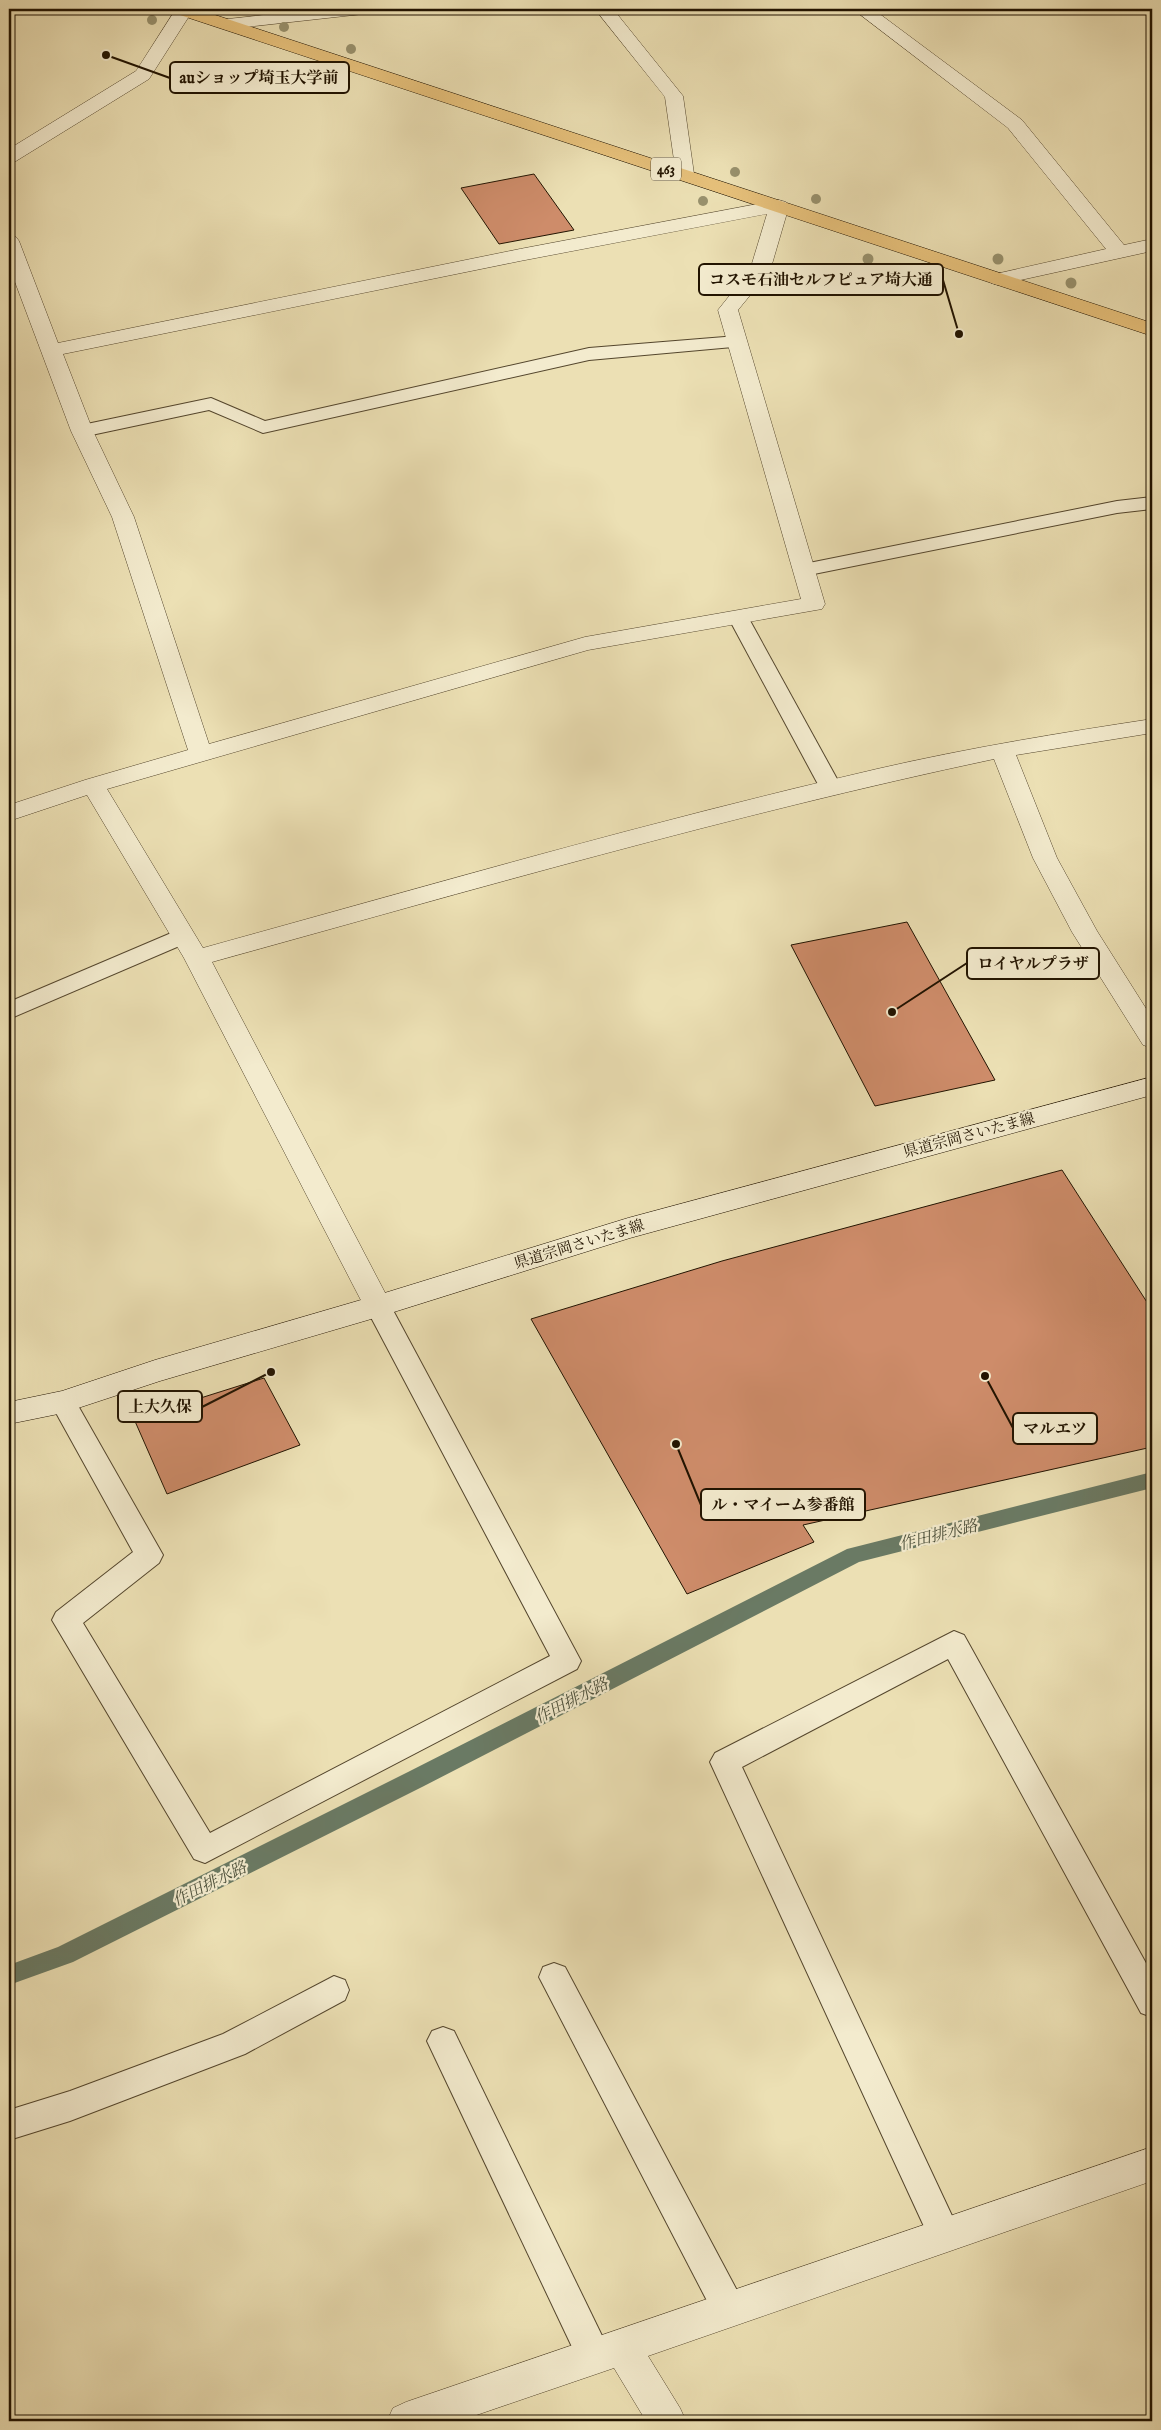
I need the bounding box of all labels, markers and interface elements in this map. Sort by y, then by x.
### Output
callout: auショップ埼玉大学前 [170,62,349,93]
text: auショップ埼玉大学前 [180,69,338,89]
road number: 463 [651,157,681,180]
callout: コスモ石油セルフピュア埼大通 [699,264,943,295]
text: コスモ石油セルフピュア埼大通 [709,271,933,291]
callout: ロイヤルプラザ [967,948,1099,979]
text: ロイヤルプラザ [977,955,1089,975]
street label: 県道宗岡さいたま線 [901,1109,1037,1162]
street label: 県道宗岡さいたま線 [512,1216,646,1273]
callout: 上大久保 [118,1391,202,1422]
text: 上大久保 [128,1398,192,1418]
callout: マルエツ [1013,1413,1097,1444]
text: マルエツ [1023,1420,1087,1440]
callout: ル・マイーム参番館 [701,1489,865,1520]
text: ル・マイーム参番館 [711,1496,855,1516]
water label: 作田排水路 [897,1516,981,1555]
water label: 作田排水路 [532,1674,613,1729]
water label: 作田排水路 [170,1858,251,1911]

